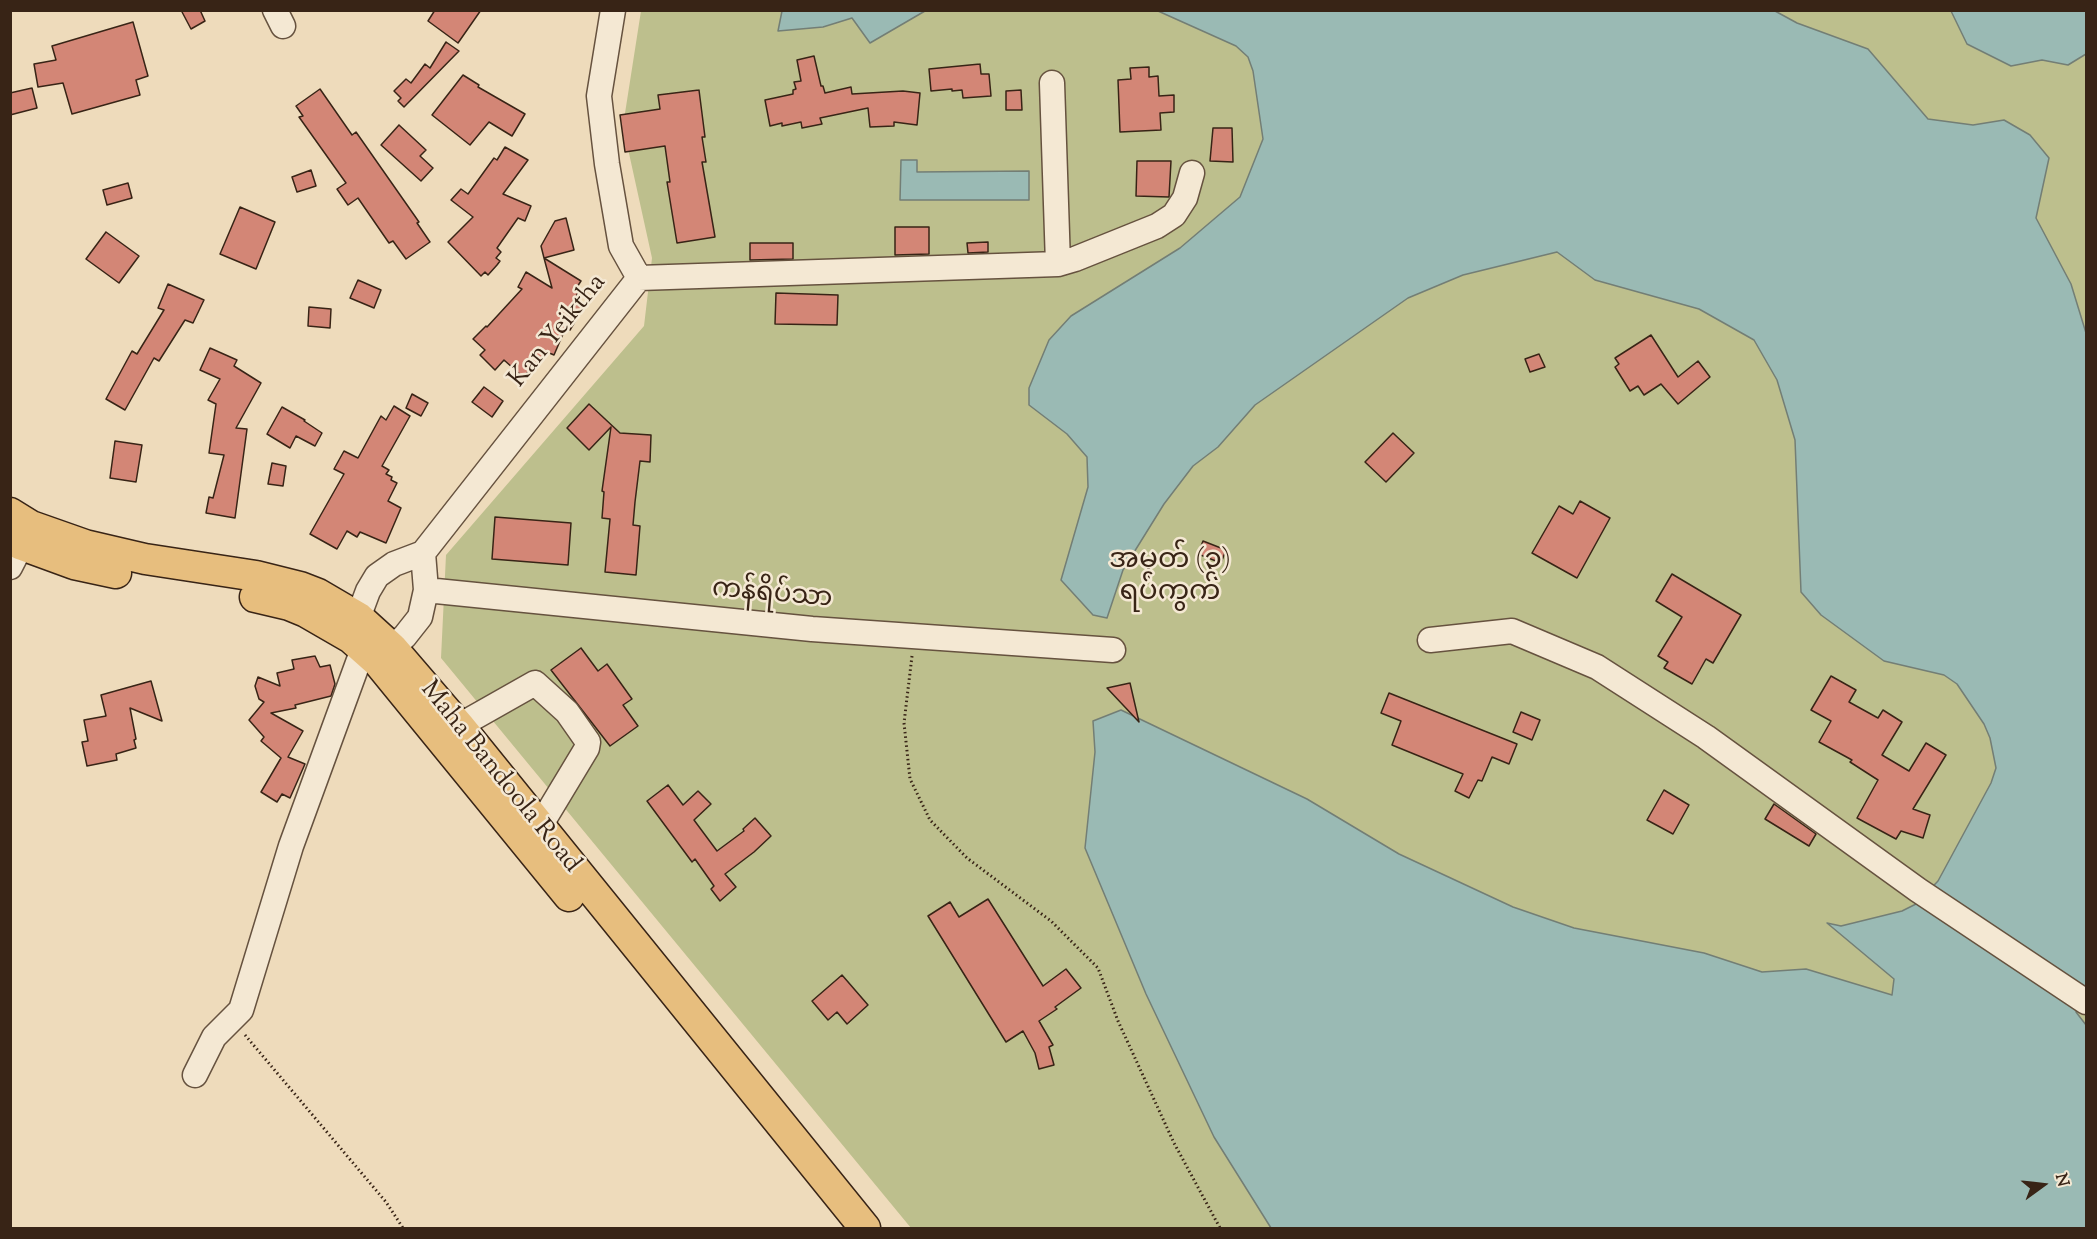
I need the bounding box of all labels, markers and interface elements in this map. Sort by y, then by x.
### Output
street label: Kan Yeiktha [504,269,614,395]
district label: အမှတ် (၃) ရပ်ကွက် [1109,545,1231,611]
street label: ကန်ရိပ်သာ [711,575,833,617]
street label: Maha Bandoola Road [412,676,586,880]
north arrow [2013,1155,2073,1215]
text: N [2048,1171,2074,1189]

